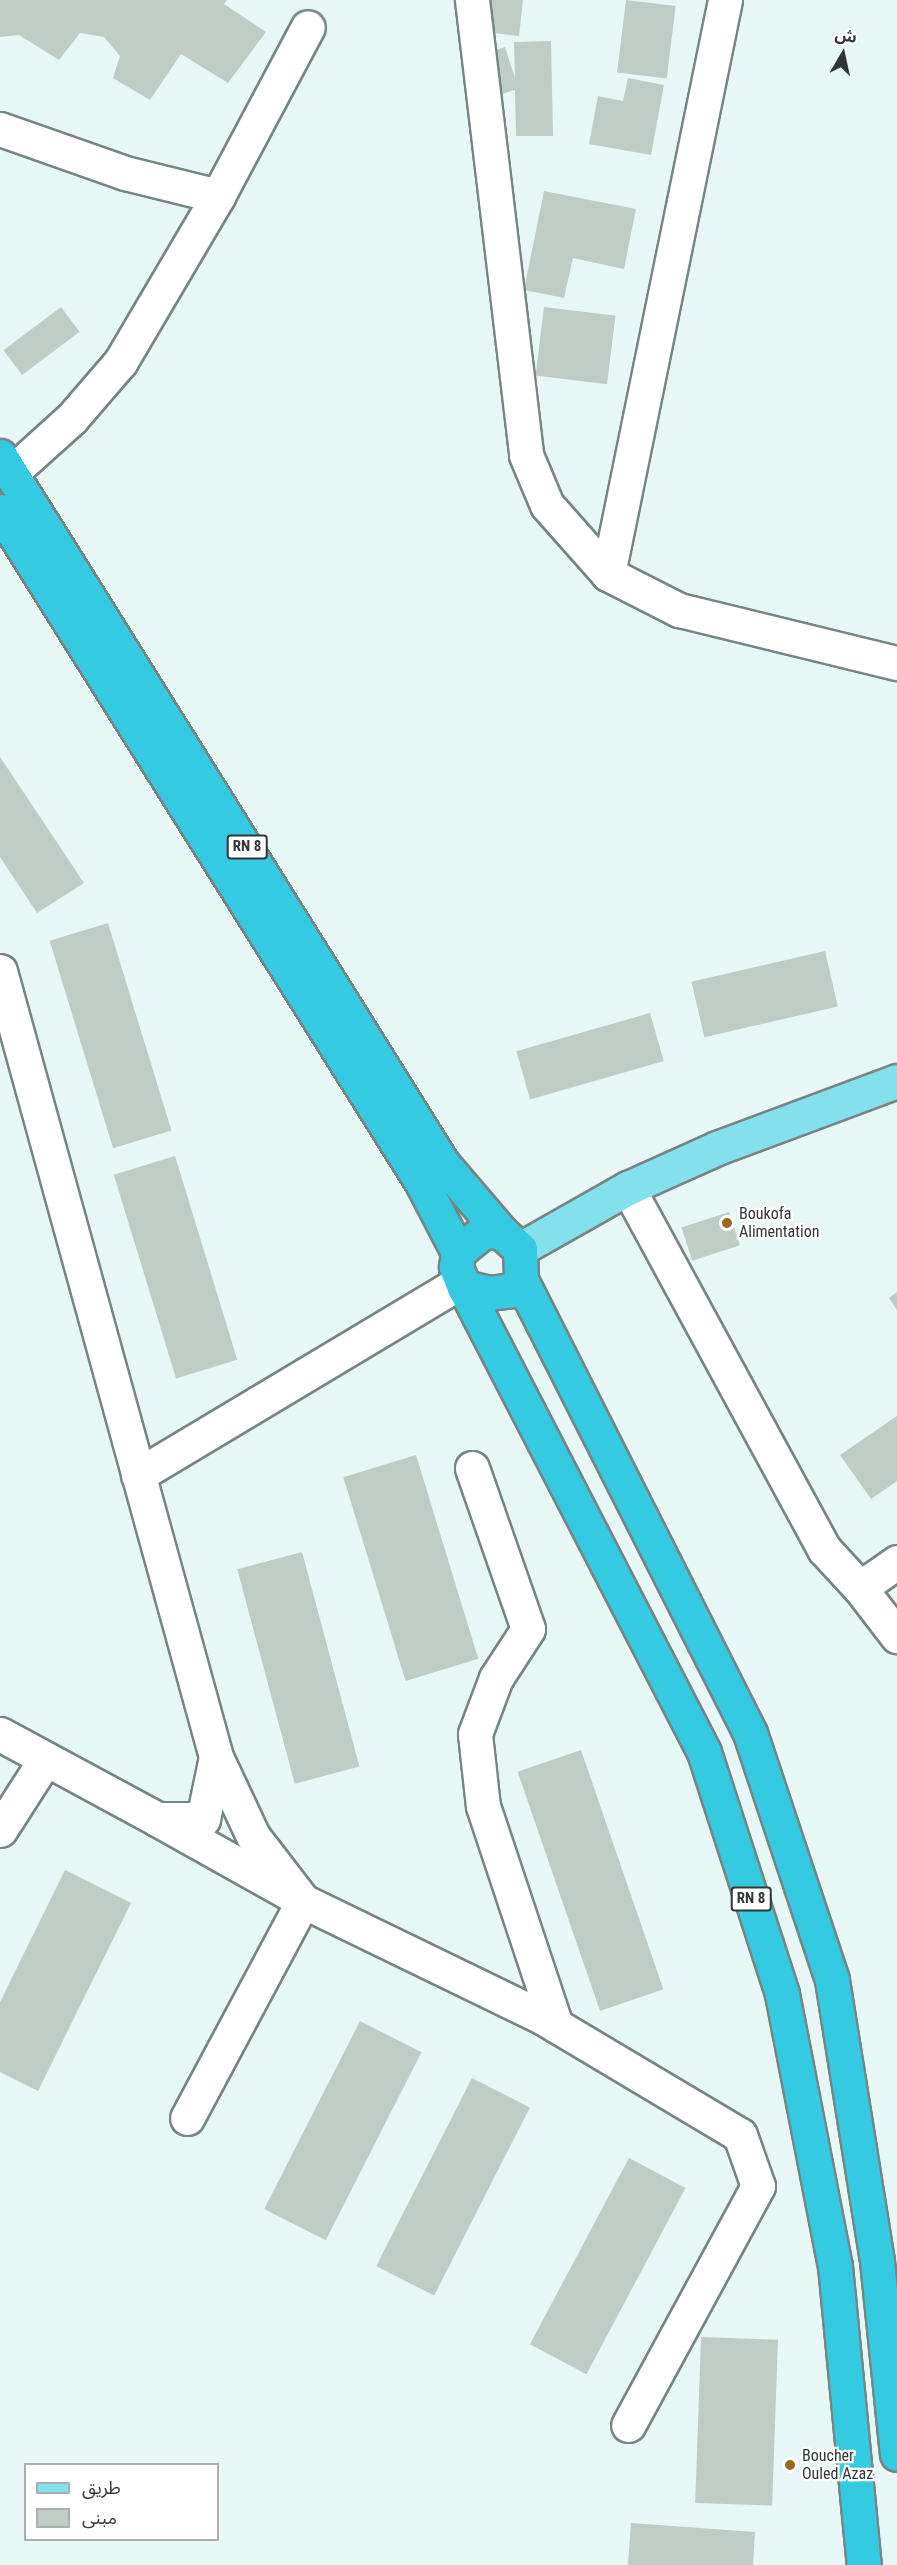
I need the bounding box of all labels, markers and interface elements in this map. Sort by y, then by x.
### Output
north arrow [813,24,873,84]
text: ش [834,25,858,47]
road number: RN 8 [226,835,268,859]
place label: Boukofa Alimentation [739,1204,819,1242]
marker: Boukofa Alimentation [720,1216,734,1230]
road number: RN 8 [730,1887,772,1911]
place label: Boucher Ouled Azaz [802,2446,873,2484]
marker: Boucher Ouled Azaz [783,2458,797,2472]
legend [24,2463,219,2541]
text: طريق [82,2477,121,2498]
text: مبنى [82,2507,117,2528]

